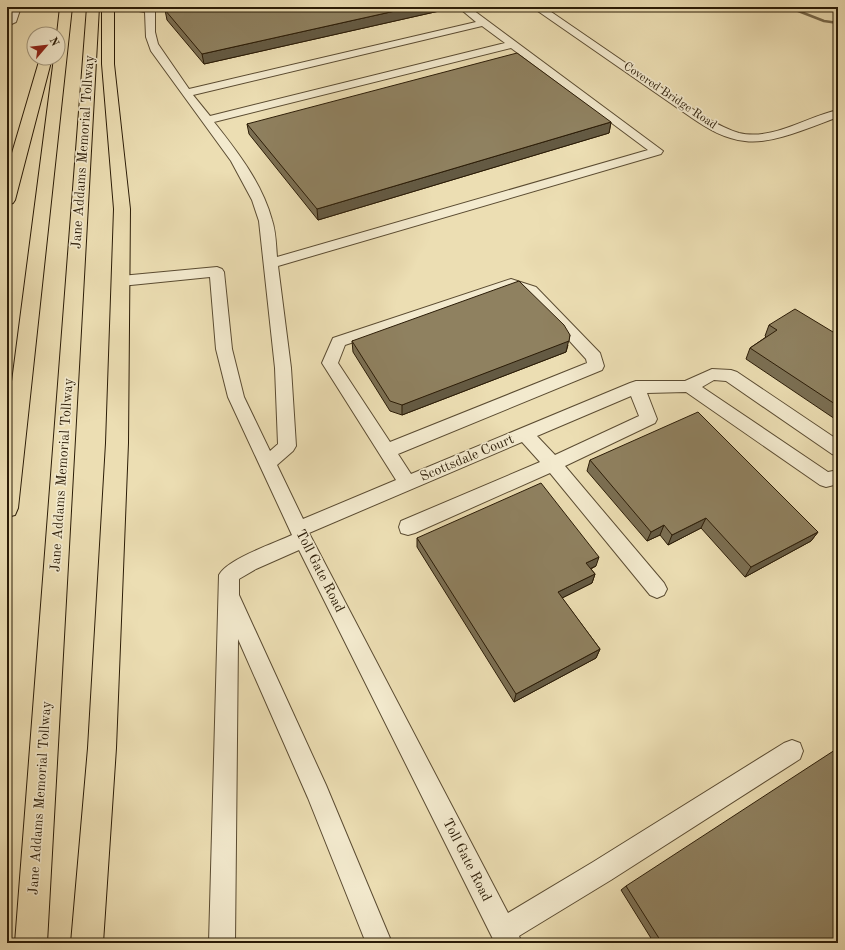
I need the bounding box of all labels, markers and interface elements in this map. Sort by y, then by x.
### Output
north arrow [26,26,66,66]
text: N [47,36,61,49]
street label: Jane Addams Memorial Tollway [69,54,97,249]
street label: Covered Bridge Road [621,60,719,132]
street label: Jane Addams Memorial Tollway [48,377,76,572]
street label: Scottsdale Court [418,432,516,484]
street label: Toll Gate Road [293,527,347,615]
street label: Jane Addams Memorial Tollway [26,700,54,895]
street label: Toll Gate Road [440,816,494,904]

